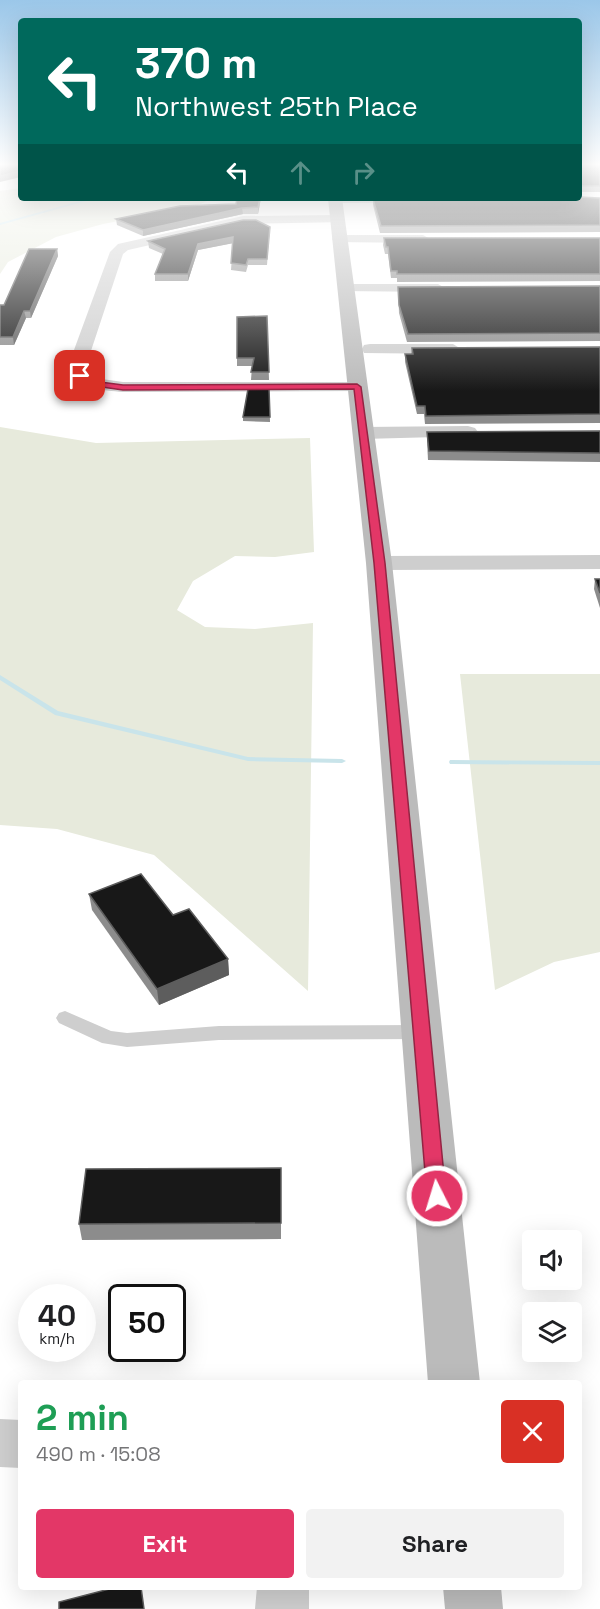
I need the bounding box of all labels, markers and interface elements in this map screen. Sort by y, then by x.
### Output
text: 370 m [135,37,257,90]
icon: left [36,42,114,120]
text: Northwest 25th Place [135,89,418,124]
icon: left [221,156,254,189]
icon: ahead [284,156,317,189]
icon: right [347,156,380,189]
pin [54,350,105,401]
icon: arrive [63,359,96,392]
position arrow [405,1164,469,1228]
map controls [522,1230,582,1362]
button: sound [522,1230,582,1290]
speed limit sign: 50 [108,1284,186,1362]
text: 40 [38,1296,76,1335]
button: layers [522,1302,582,1362]
text: km/h [39,1329,75,1348]
text: 2 min [36,1395,129,1441]
button: close [501,1400,564,1463]
text: 490 m · 15:08 [36,1441,161,1467]
button: Exit [36,1509,294,1578]
button: Share [306,1509,564,1578]

